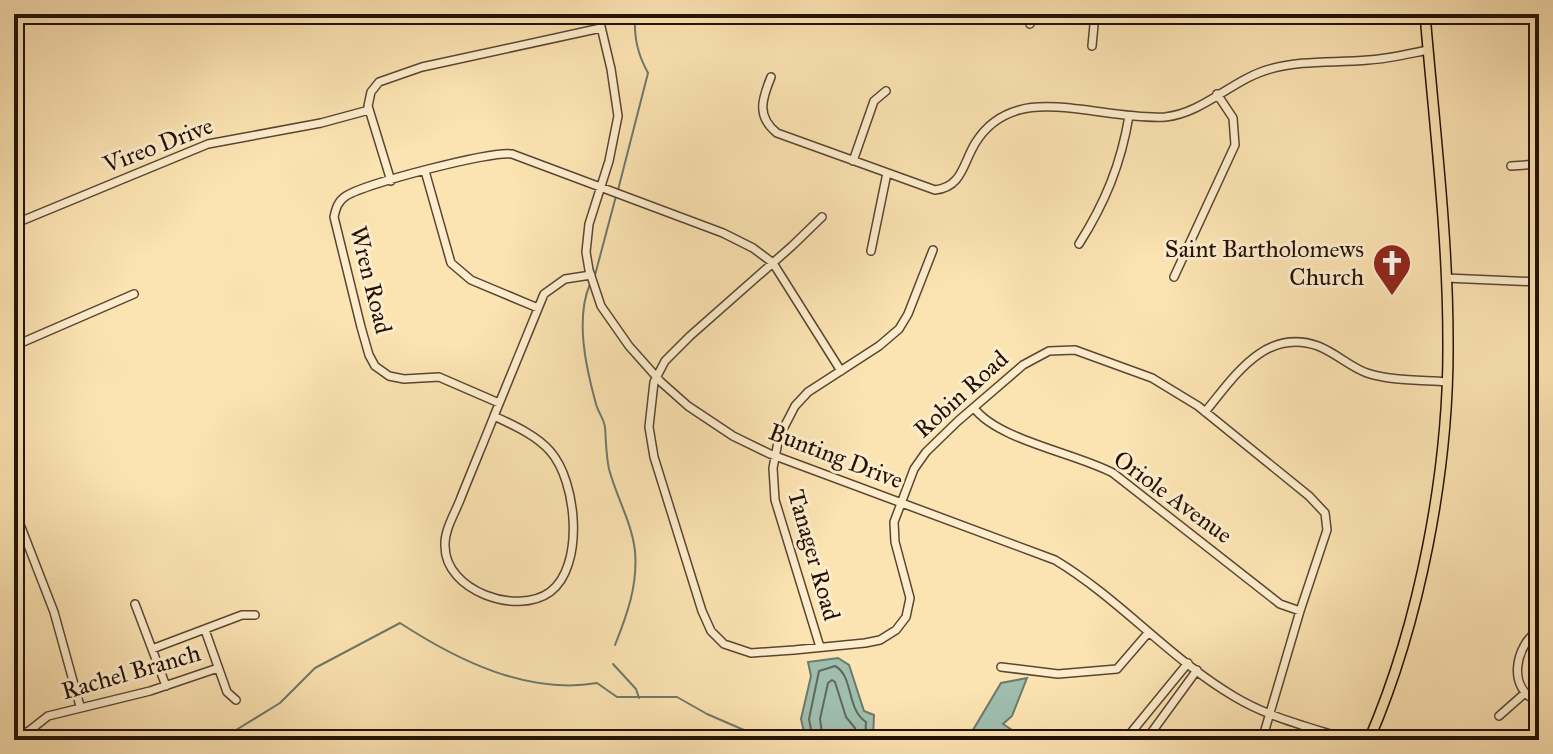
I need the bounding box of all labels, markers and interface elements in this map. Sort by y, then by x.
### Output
street label: Vireo Drive [98,110,217,180]
street label: Wren Road [343,223,399,337]
place label: Saint Bartholomews Church [1165,234,1364,292]
church icon: Saint Bartholomews Church [1371,242,1413,297]
street label: Robin Road [908,344,1014,444]
street label: Bunting Drive [765,417,907,495]
street label: Oriole Avenue [1108,444,1238,550]
street label: Tanager Road [781,486,847,624]
street label: Rachel Branch [58,638,204,706]

